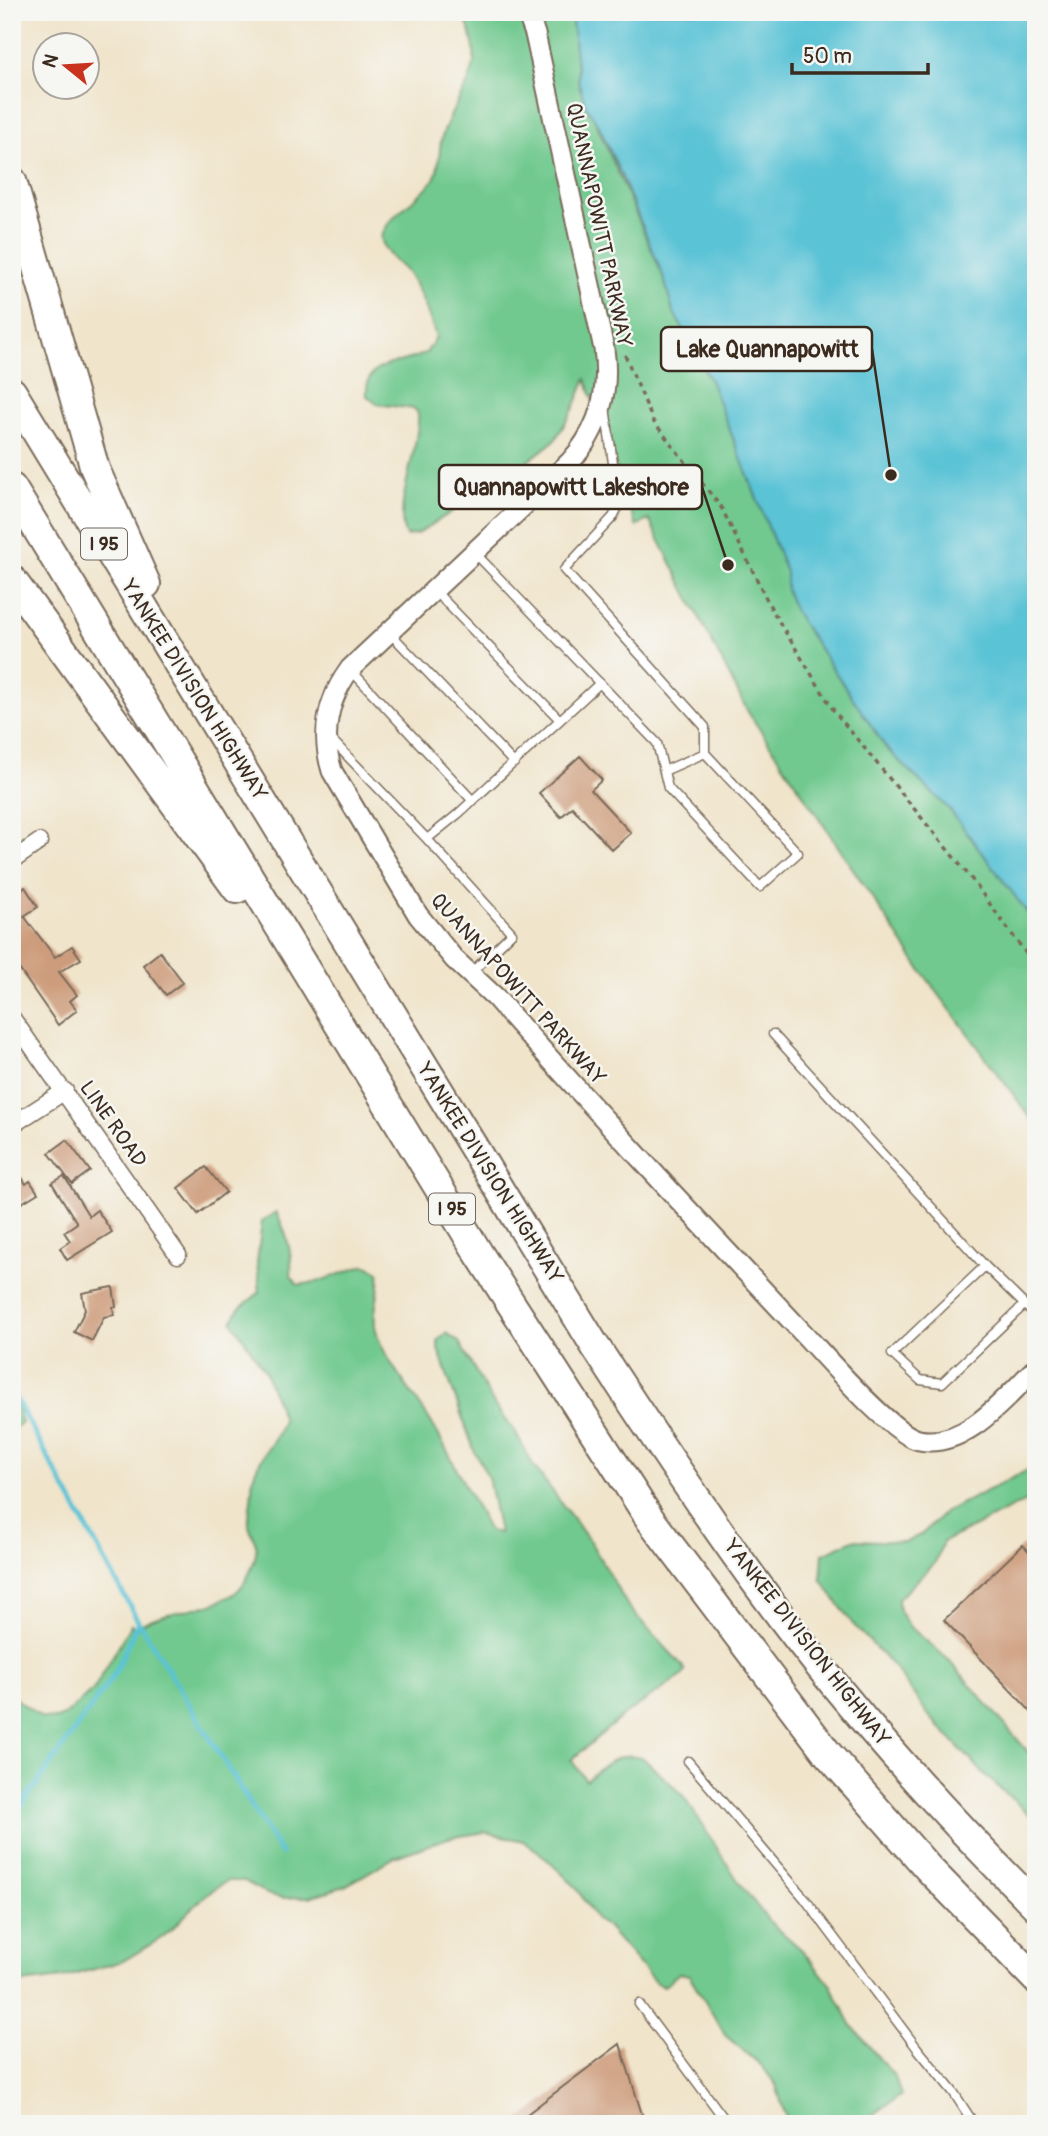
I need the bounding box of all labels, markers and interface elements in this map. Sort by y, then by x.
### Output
north arrow [32,32,102,102]
scale bar [792,32,929,76]
text: 50 m [803,43,852,70]
text: N [37,51,64,71]
street label: QUANNAPOWITT PARKWAY [560,100,638,350]
callout: Lake Quannapowitt [661,327,872,371]
text: Lake Quannapowitt [675,335,859,364]
callout: Quannapowitt Lakeshore [439,465,702,509]
text: Quannapowitt Lakeshore [453,473,689,502]
road number: I 95 [81,528,127,559]
street label: YANKEE DIVISION HIGHWAY [114,574,273,805]
street label: QUANNAPOWITT PARKWAY [425,887,611,1091]
street label: YANKEE DIVISION HIGHWAY [410,1057,569,1288]
street label: LINE ROAD [73,1075,153,1173]
road number: I 95 [429,1194,475,1224]
street label: YANKEE DIVISION HIGHWAY [717,1533,896,1752]

